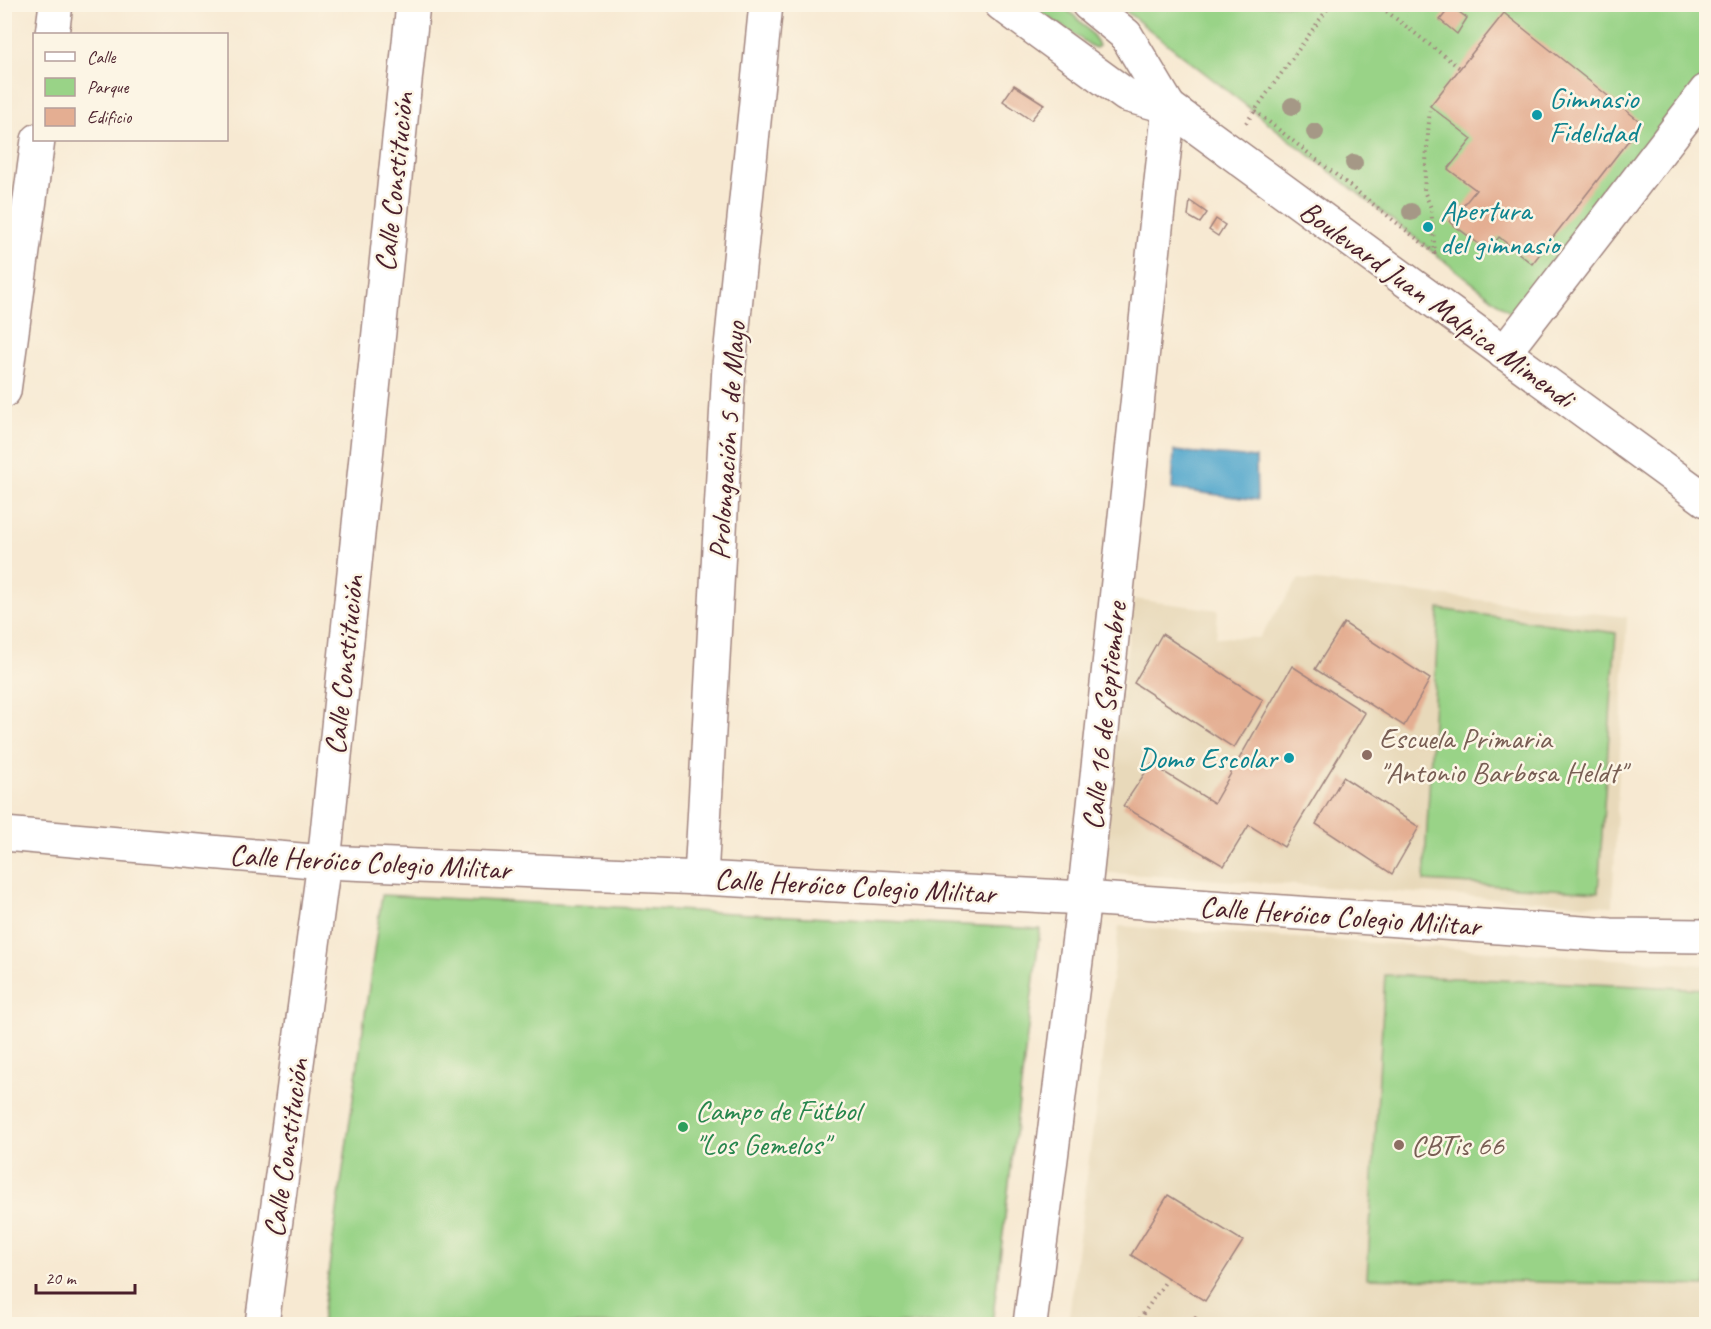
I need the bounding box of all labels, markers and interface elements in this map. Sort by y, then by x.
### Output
legend [33,33,228,141]
text: Calle [87,46,116,68]
text: Parque [87,76,129,98]
place label: Gimnasio Fidelidad [1549,79,1642,151]
street label: Calle Constitución [366,89,422,274]
text: Edificio [87,106,133,128]
marker: Gimnasio Fidelidad [1530,108,1544,122]
place label: Apertura del gimnasio [1440,191,1563,263]
street label: Boulevard Juan Malpica Mimendi [1292,192,1584,418]
marker: Apertura del gimnasio [1421,220,1435,234]
street label: Prolongación 5 de Mayo [700,319,754,561]
street label: Calle Constitución [316,572,372,757]
street label: Calle 16 de Septiembre [1073,598,1135,832]
place label: Escuela Primaria "Antonio Barbosa Heldt" [1379,719,1632,791]
place label: Domo Escolar [1137,739,1279,777]
marker: Escuela Primaria "Antonio Barbosa Heldt" [1360,748,1374,762]
marker: Domo Escolar [1282,751,1296,765]
street label: Calle Heróico Colegio Militar [228,836,514,888]
street label: Calle Heróico Colegio Militar [713,860,999,912]
street label: Calle Heróico Colegio Militar [1198,887,1484,945]
street label: Calle Constitución [255,1055,318,1240]
place label: Campo de Fútbol "Los Gemelos" [695,1091,865,1163]
marker: Campo de Fútbol "Los Gemelos" [676,1120,690,1134]
place label: CBTis 66 [1411,1126,1505,1164]
marker: CBTis 66 [1392,1138,1406,1152]
scale bar [36,1257,135,1295]
text: 20 m [45,1267,78,1289]

